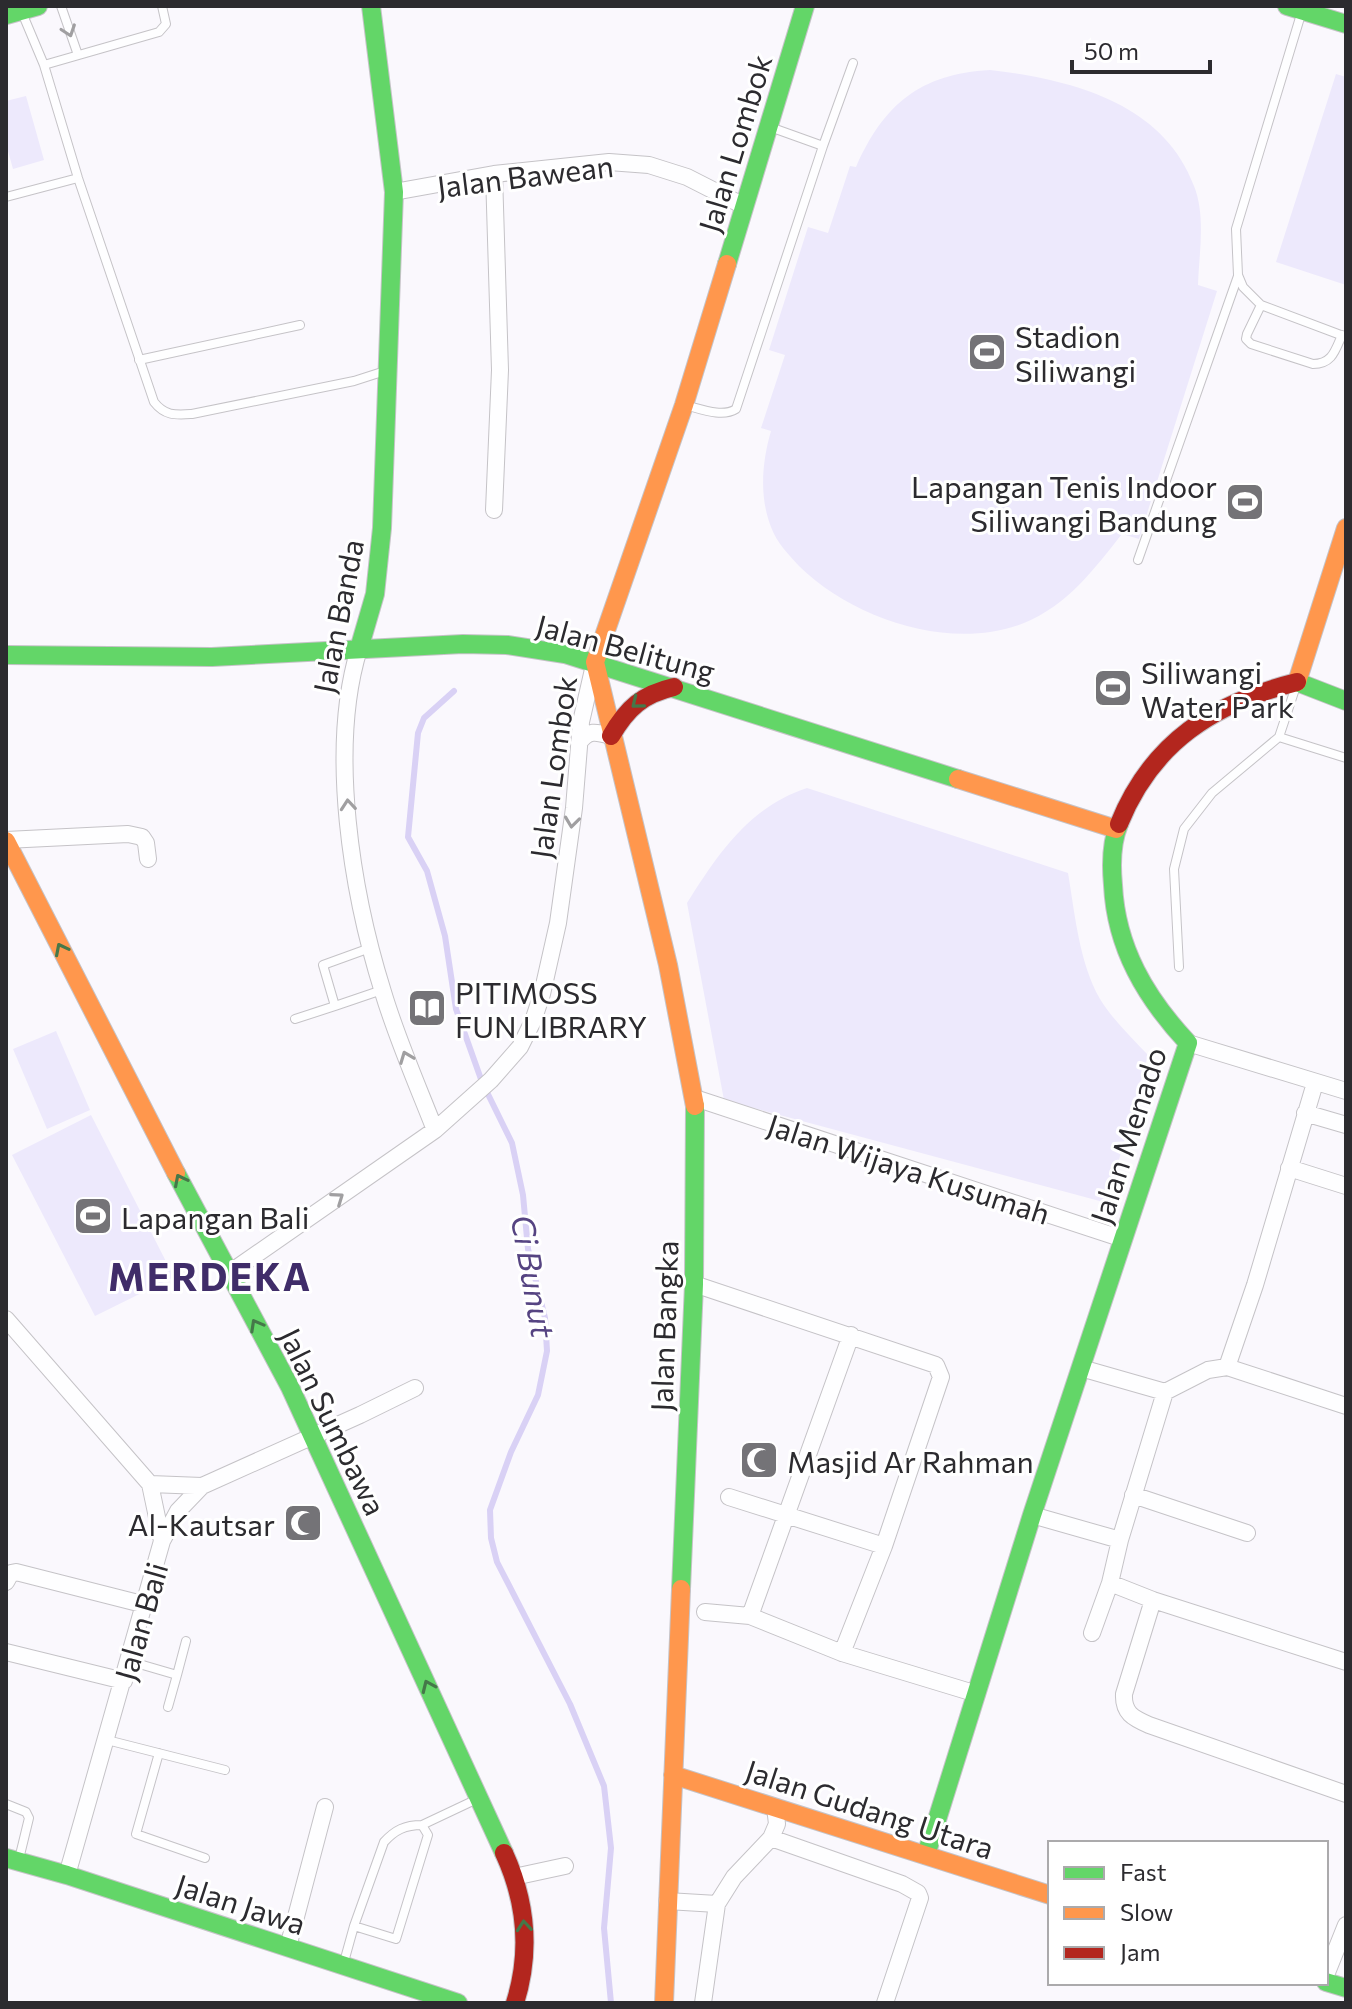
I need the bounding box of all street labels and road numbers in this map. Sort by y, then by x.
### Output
street label: Jalan Lombok [689,50,779,236]
street label: Jalan Bawean [435,146,615,204]
street label: Jalan Banda [304,536,370,696]
street label: Jalan Belitung [532,605,720,689]
street label: Jalan Lombok [521,673,583,861]
street label: Jalan Menado [1081,1042,1173,1228]
street label: Jalan Wijaya Kusumah [763,1105,1055,1231]
street label: Jalan Bangka [642,1240,684,1412]
street label: Jalan Sumbawa [273,1321,395,1521]
street label: Jalan Bali [106,1558,174,1684]
street label: Jalan Gudang Utara [741,1750,999,1866]
street label: Jalan Jawa [171,1865,311,1941]

